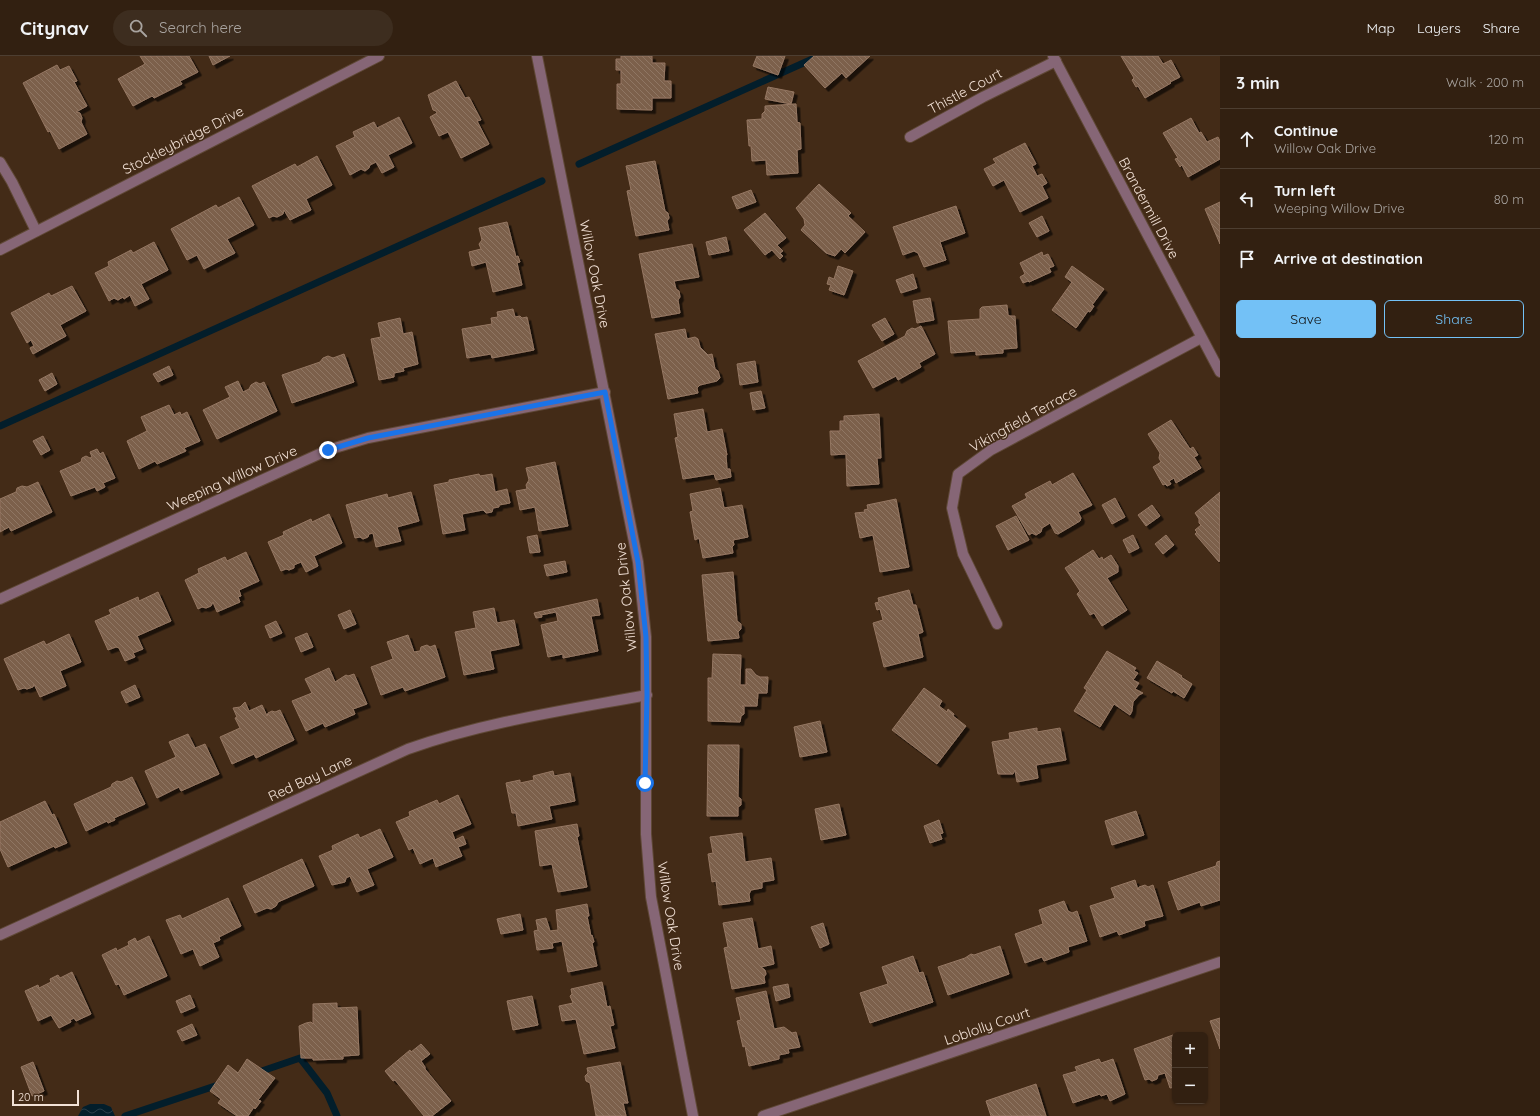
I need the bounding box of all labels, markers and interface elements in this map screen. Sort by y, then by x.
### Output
search box [113,10,393,46]
text: Citynav [20,16,89,40]
icon: search [127,17,149,39]
text: Search here [159,18,242,37]
text: Map [1366,19,1395,37]
text: Layers [1417,19,1461,37]
text: Share [1483,19,1520,37]
street label: Thistle Court [925,64,1005,118]
text: 3 min [1236,72,1280,93]
text: Walk · 200 m [1446,74,1524,90]
street label: Stockleybridge Drive [119,102,247,178]
text: Continue [1274,121,1338,140]
icon: ahead [1236,128,1258,150]
text: 120 m [1489,131,1524,147]
text: Willow Oak Drive [1274,140,1376,156]
street label: Brandermill Drive [1115,154,1183,262]
text: Turn left [1274,181,1336,200]
icon: left [1236,188,1258,210]
text: 80 m [1494,191,1524,207]
text: Weeping Willow Drive [1274,200,1405,216]
street label: Willow Oak Drive [576,218,614,330]
icon: arrive [1236,248,1258,270]
text: Arrive at destination [1274,249,1423,268]
button: Save [1236,300,1376,338]
button: Share [1384,300,1524,338]
street label: Vikingfield Terrace [966,382,1080,456]
street label: Weeping Willow Drive [164,441,300,515]
route end [319,441,337,459]
street label: Willow Oak Drive [611,541,641,653]
street label: Red Bay Lane [265,751,355,805]
route start [636,774,654,792]
street label: Willow Oak Drive [654,860,688,972]
street label: Loblolly Court [942,1003,1033,1049]
map controls [1172,1032,1208,1104]
button: + [1172,1032,1208,1068]
button: − [1172,1068,1208,1104]
scale bar [12,1088,79,1107]
text: 20 m [18,1090,44,1104]

